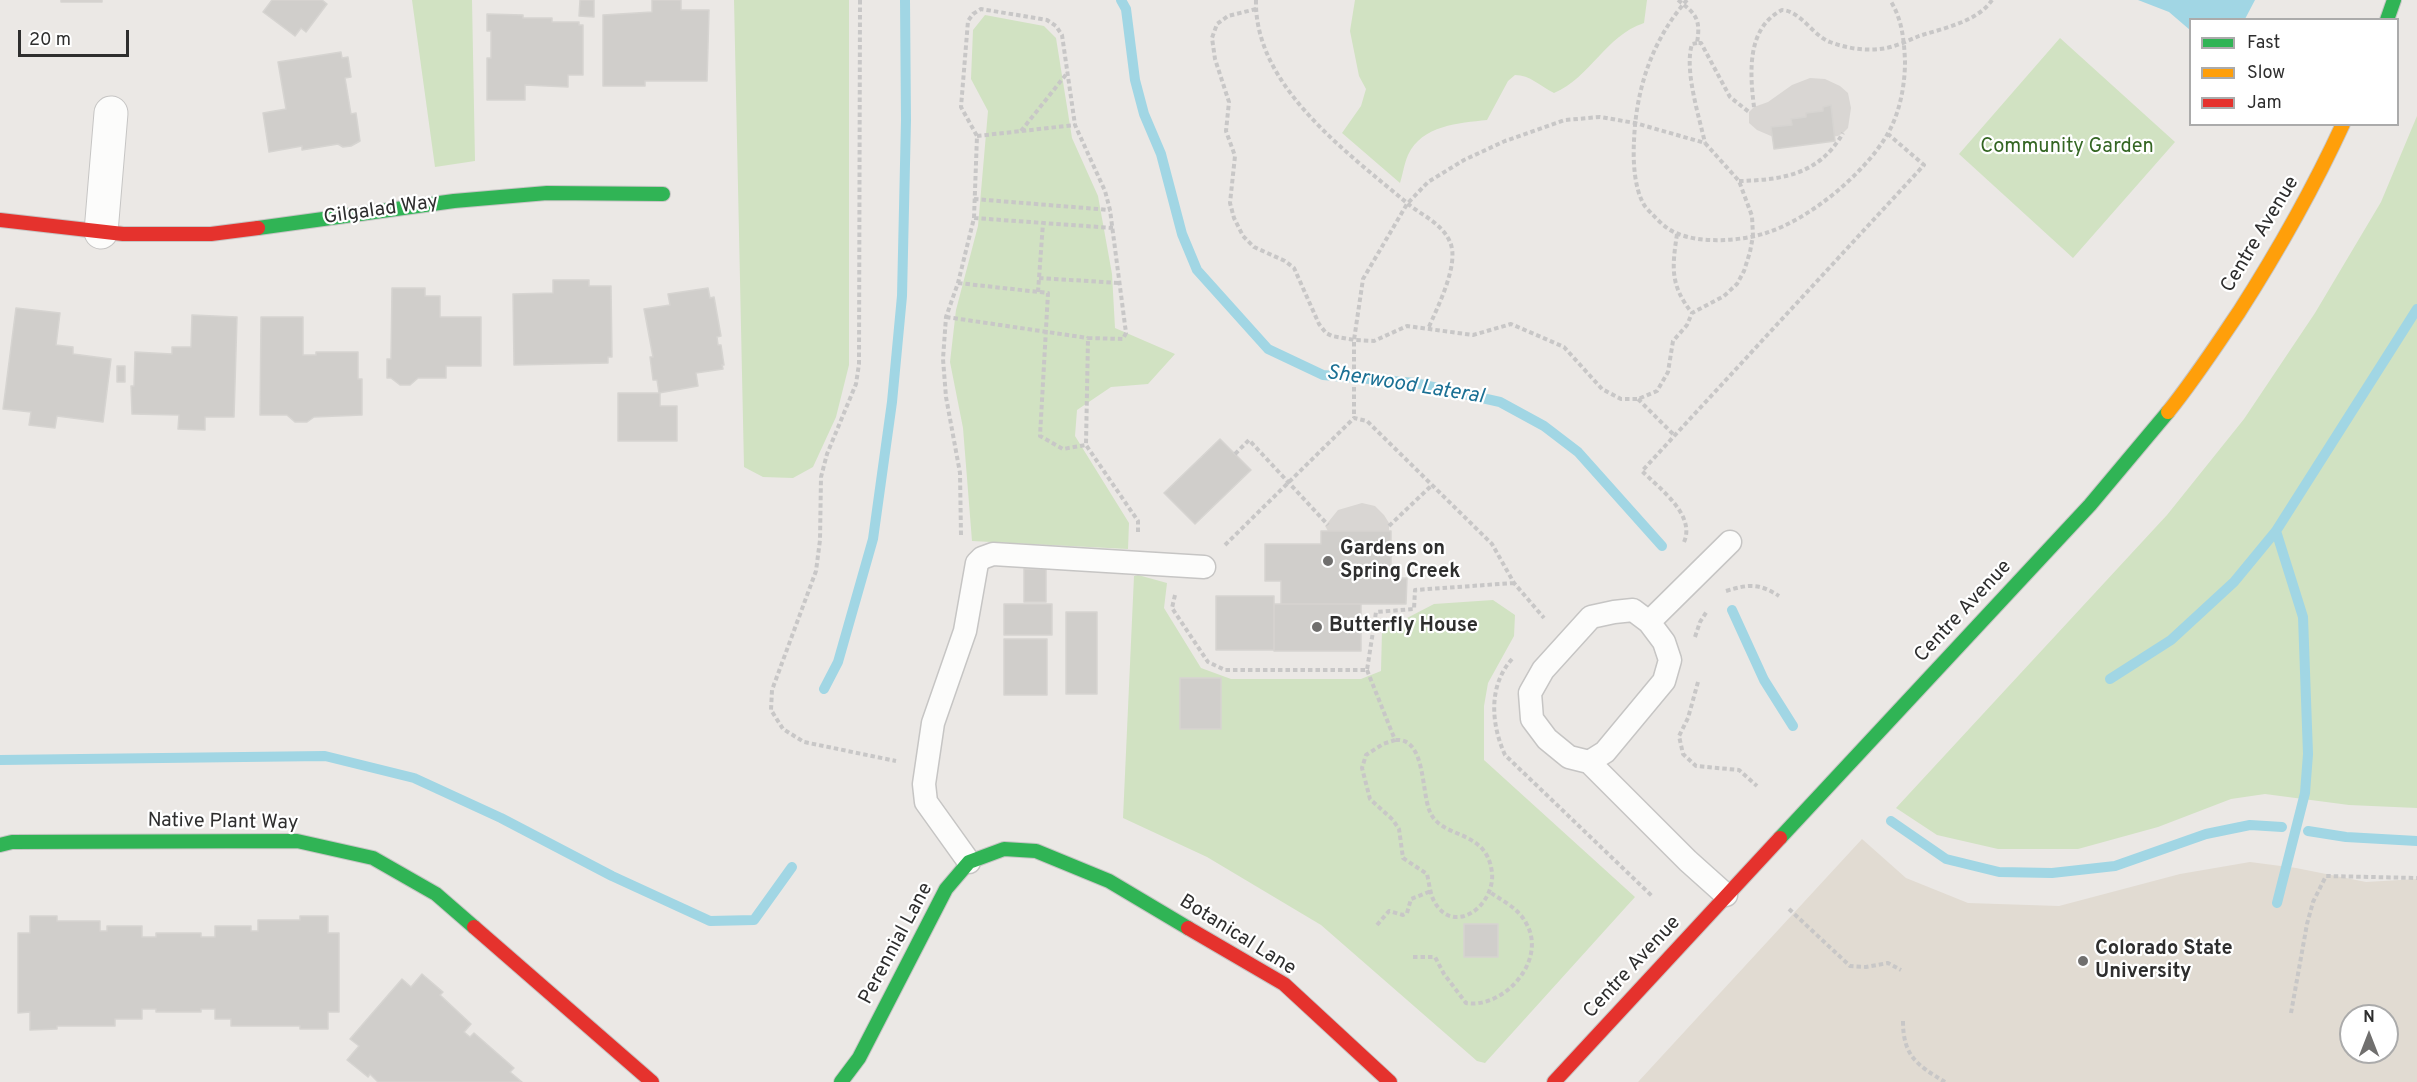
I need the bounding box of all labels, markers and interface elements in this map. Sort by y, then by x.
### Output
scale bar [21,18,132,56]
legend [2189,18,2399,126]
text: 20 m [29,29,71,52]
text: Fast [2247,32,2280,55]
text: Slow [2247,62,2285,85]
text: Jam [2247,92,2282,115]
park label: Community Garden [1980,136,2154,160]
street label: Centre Avenue [2217,173,2305,297]
street label: Gilgalad Way [322,191,440,231]
water label: Sherwood Lateral [1324,361,1486,411]
place label: Gardens on Spring Creek [1340,538,1460,585]
marker: Gardens on Spring Creek [1321,554,1335,568]
street label: Centre Avenue [1910,556,2018,668]
place label: Butterfly House [1329,615,1478,639]
marker: Butterfly House [1310,620,1324,634]
street label: Native Plant Way [147,810,299,836]
street label: Perennial Lane [855,879,939,1009]
street label: Botanical Lane [1174,891,1300,981]
street label: Centre Avenue [1579,912,1687,1024]
place label: Colorado State University [2095,938,2233,985]
marker: Colorado State University [2076,954,2090,968]
north arrow [2339,1004,2399,1064]
text: N [2363,1008,2375,1028]

